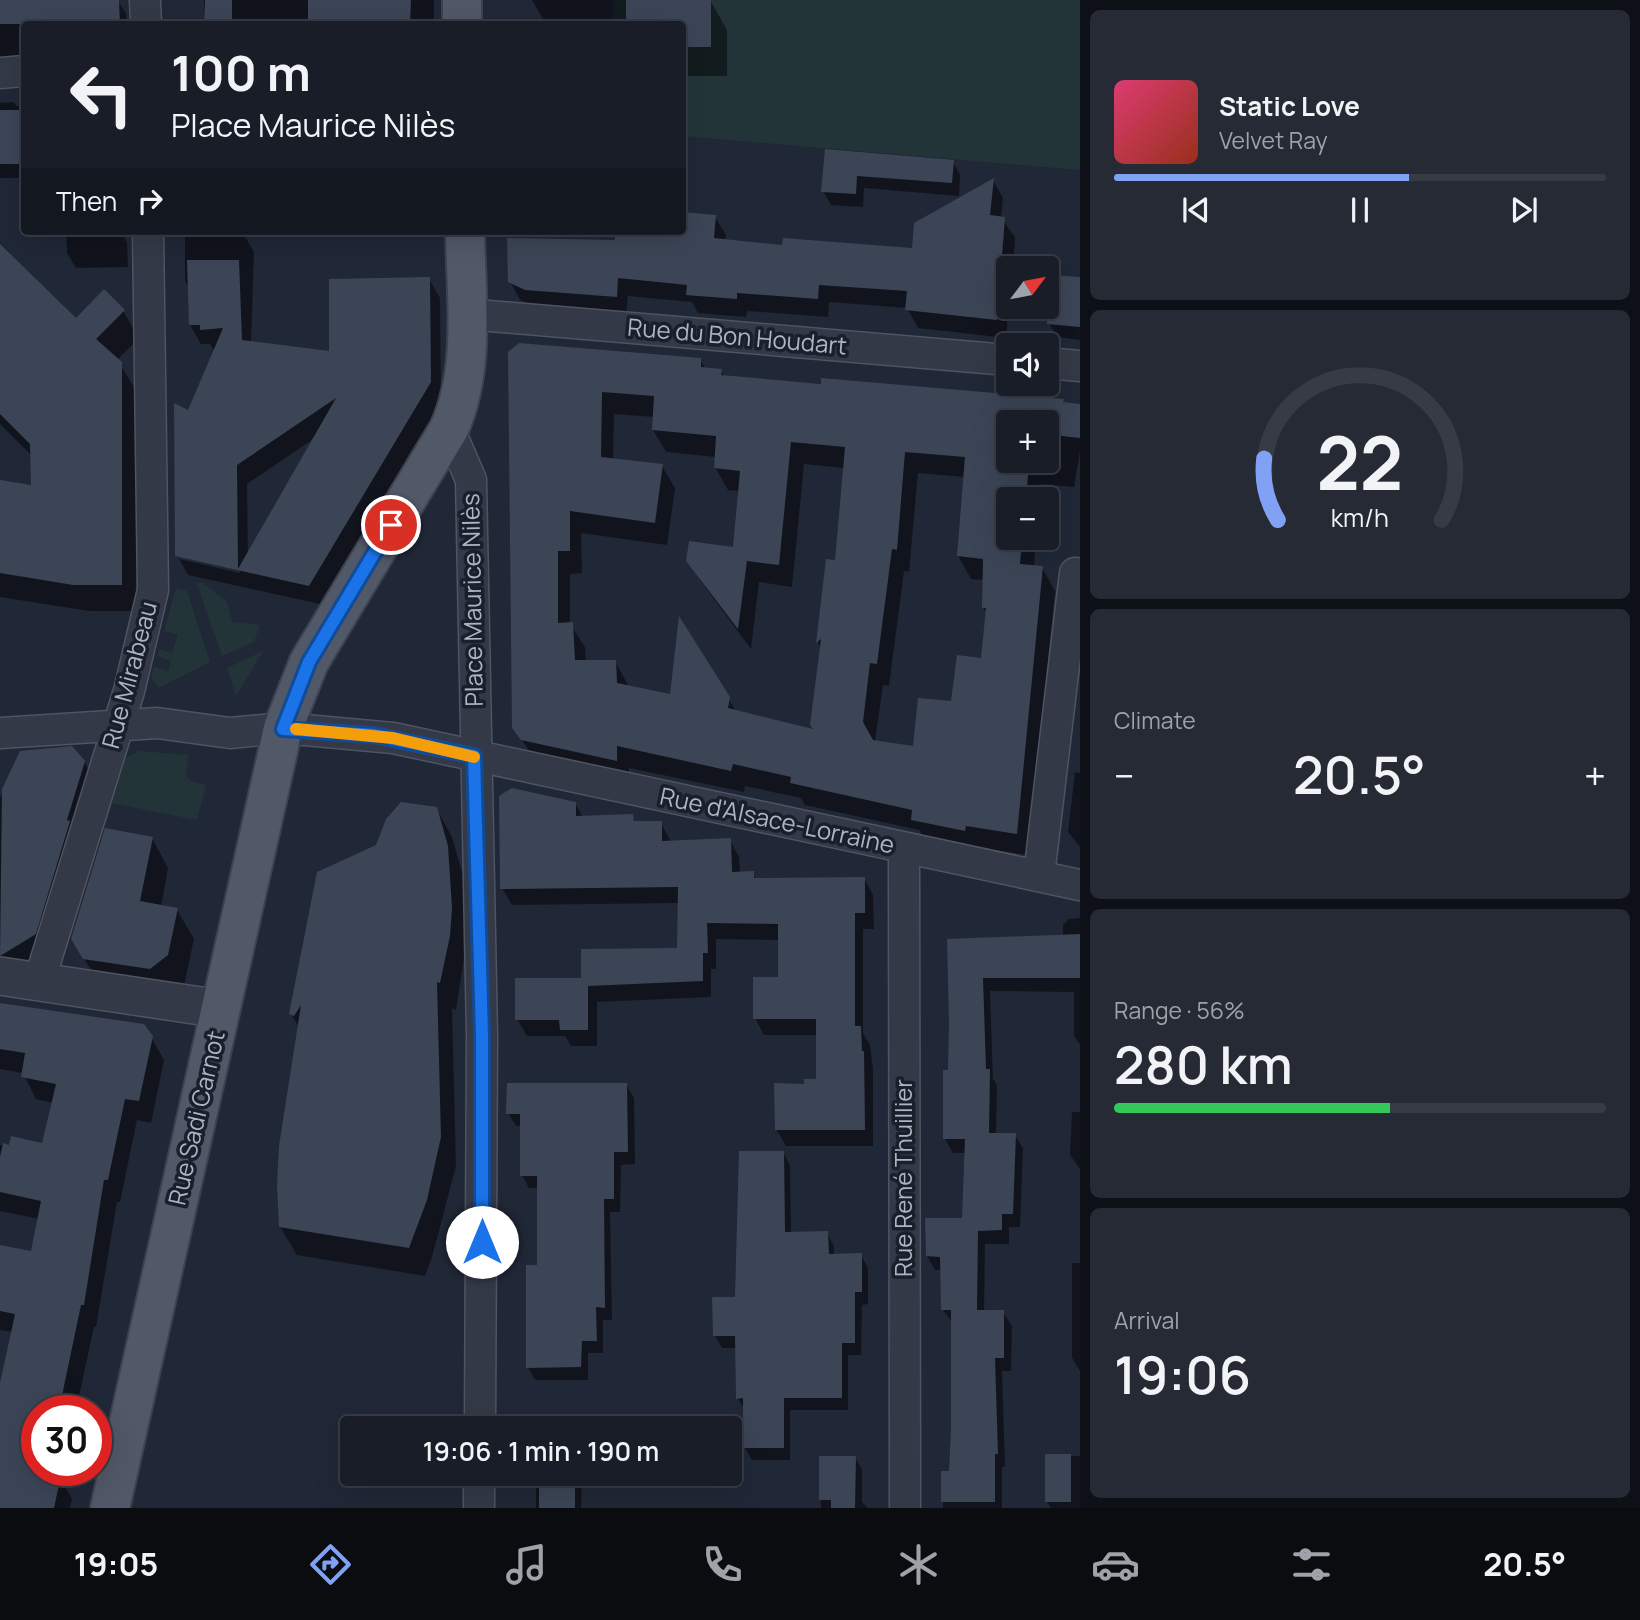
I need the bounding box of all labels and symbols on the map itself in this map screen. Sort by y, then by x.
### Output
north arrow [996,256,1059,318]
street label: Rue du Bon Houdart [626,309,848,362]
street label: Place Maurice Nilès [453,493,490,707]
pin [361,495,421,555]
street label: Rue Mirabeau [93,597,164,752]
street label: Rue d'Alsace-Lorraine [657,779,898,861]
street label: Rue Sadi Carnot [159,1027,232,1208]
street label: Rue René Thuillier [886,1079,919,1277]
position arrow [445,1205,519,1279]
speed limit sign: 30 [21,1395,112,1486]

